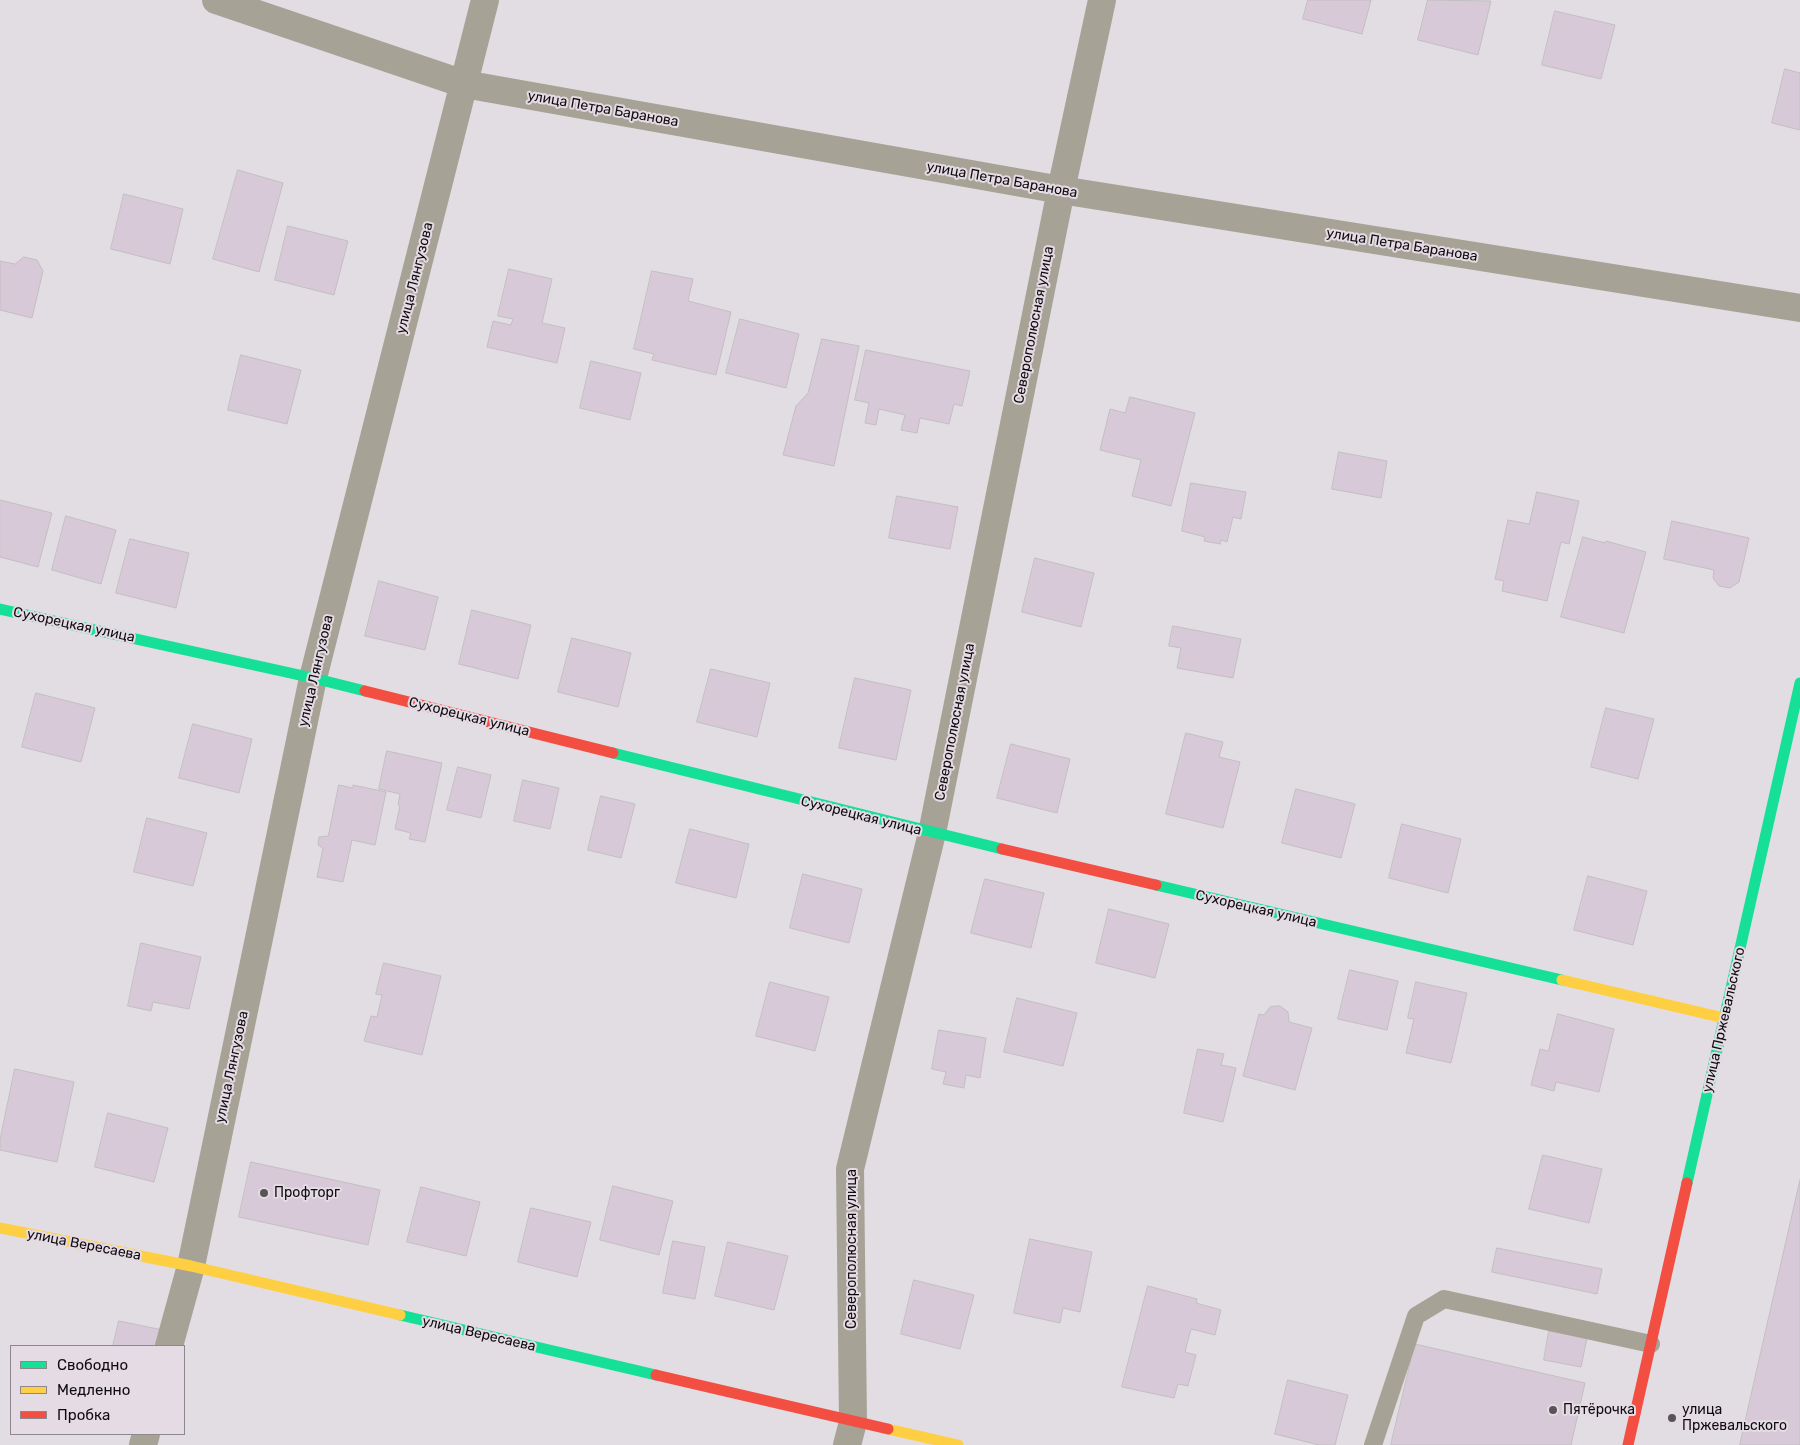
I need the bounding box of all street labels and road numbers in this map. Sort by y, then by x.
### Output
street label: улица Петра Баранова [526,87,680,131]
street label: улица Петра Баранова [925,158,1079,202]
street label: улица Лянгузова [393,221,437,335]
street label: улица Петра Баранова [1325,225,1479,265]
street label: Северополюсная улица [1010,245,1058,405]
street label: Сухорецкая улица [12,604,136,646]
street label: улица Лянгузова [295,613,337,729]
street label: Северополюсная улица [931,642,979,802]
street label: Сухорецкая улица [407,694,531,740]
street label: Сухорецкая улица [799,793,923,839]
street label: Сухорецкая улица [1194,887,1318,931]
street label: улица Пржевальского [1699,946,1749,1094]
street label: улица Лянгузова [212,1009,252,1125]
street label: Северополюсная улица [844,1169,860,1329]
street label: улица Вересаева [25,1226,143,1264]
street label: улица Вересаева [421,1313,537,1355]

